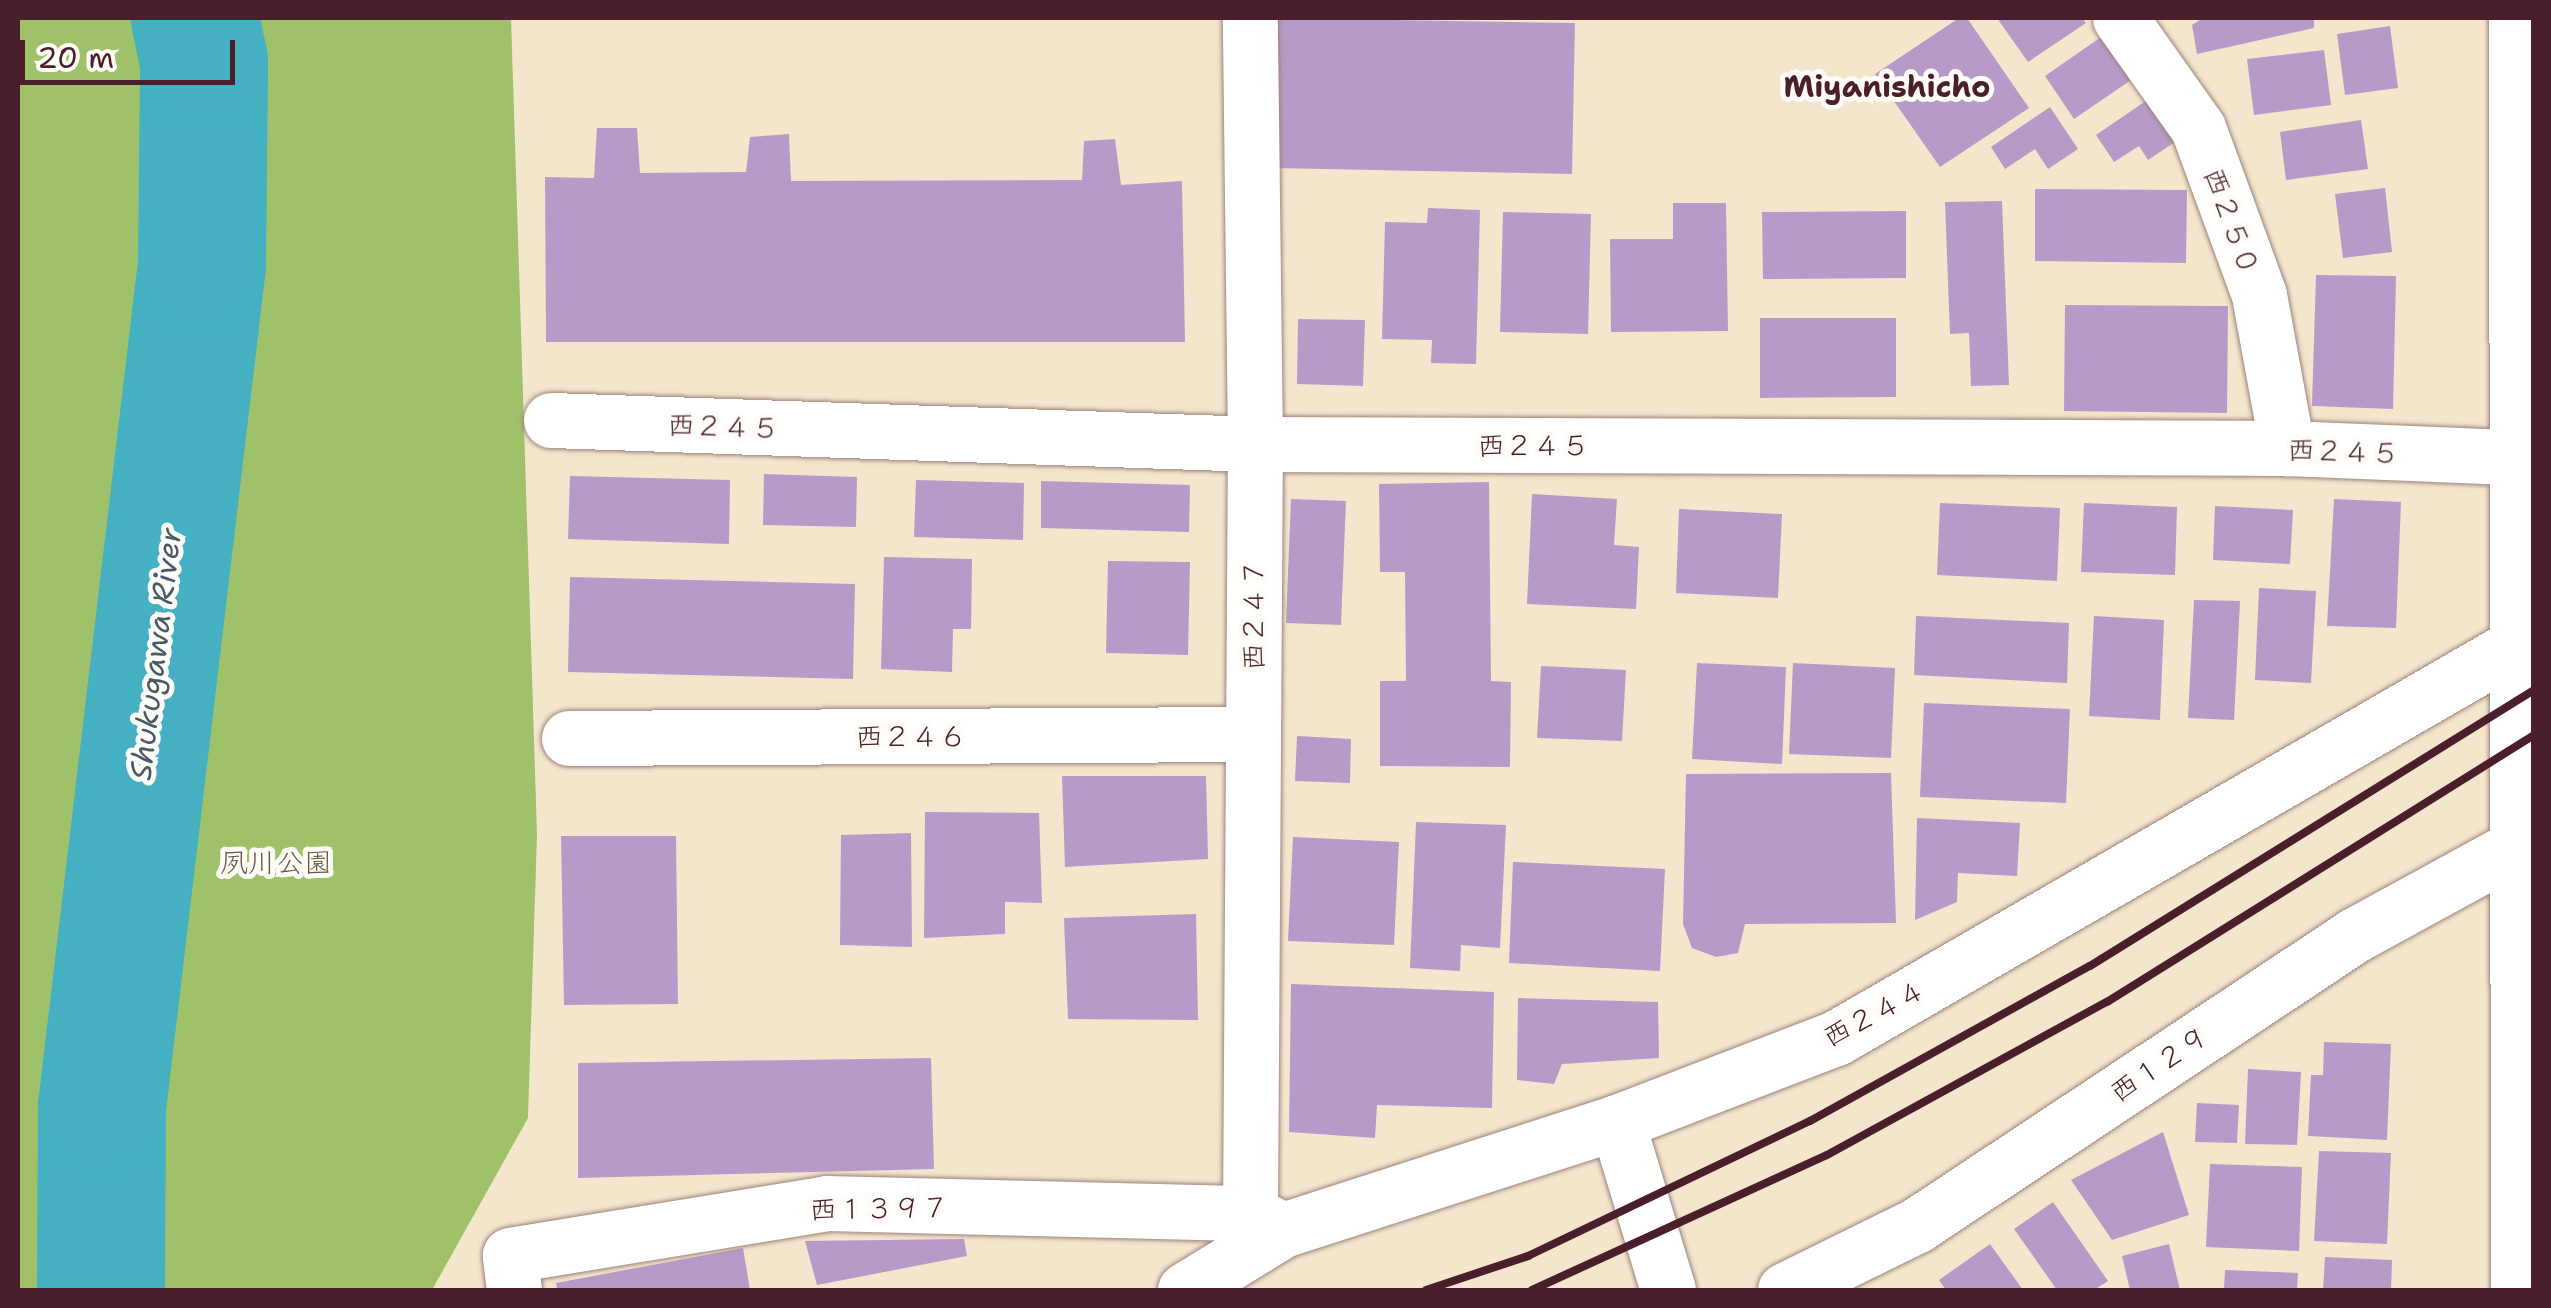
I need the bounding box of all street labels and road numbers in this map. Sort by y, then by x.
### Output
street label: 西２５０ [2197,163,2267,279]
street label: 西２４５ [666,407,780,445]
street label: 西２４５ [1477,428,1589,462]
street label: 西２４５ [2286,432,2400,470]
street label: 西２４７ [1236,559,1270,671]
street label: 西２４６ [855,719,967,753]
street label: 西２４４ [1817,972,1931,1054]
street label: 西１２９ [2103,1019,2215,1109]
street label: 西１３９７ [809,1190,949,1226]

